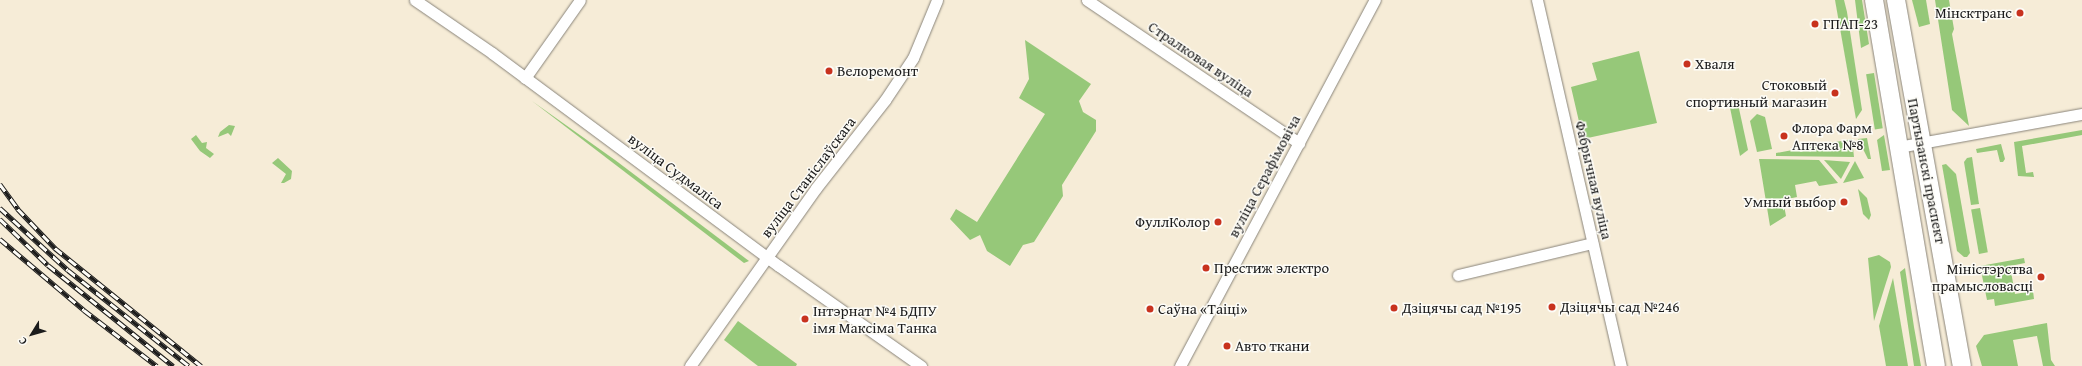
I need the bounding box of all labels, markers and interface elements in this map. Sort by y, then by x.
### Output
place label: Мінсктранс [1935,4,2012,22]
marker: Мінсктранс [2015,8,2025,18]
place label: ГПАП-23 [1823,15,1878,33]
street label: Стралковая вуліца [1145,17,1257,101]
marker: ГПАП-23 [1810,19,1820,29]
place label: Хваля [1695,55,1735,73]
marker: Хваля [1682,59,1692,69]
place label: Велоремонт [837,62,918,80]
marker: Велоремонт [824,66,834,76]
place label: Стоковый спортивный магазин [1686,75,1827,110]
marker: Стоковый спортивный магазин [1830,88,1840,98]
street label: Партызанскі праспект [1904,97,1950,245]
street label: вуліца Серафімовіча [1224,112,1304,240]
street label: вуліца Станіслаўскага [757,113,859,241]
place label: Флора Фарм Аптека №8 [1792,118,1872,153]
street label: Фабрычная вуліца [1572,119,1616,241]
street label: вуліца Судмаліса [625,129,727,213]
marker: Флора Фарм Аптека №8 [1779,131,1789,141]
place label: Умный выбор [1743,193,1836,211]
marker: Умный выбор [1839,197,1849,207]
place label: ФуллКолор [1135,213,1210,231]
marker: ФуллКолор [1213,217,1223,227]
place label: Престиж электро [1214,259,1329,277]
place label: Міністэрства прамысловасці [1932,259,2033,294]
marker: Престиж электро [1201,263,1211,273]
marker: Міністэрства прамысловасці [2036,272,2046,282]
place label: Дзіцячы сад №246 [1560,298,1679,316]
place label: Дзіцячы сад №195 [1402,299,1521,317]
place label: Саўна «Таіці» [1158,300,1247,318]
place label: Інтэрнат №4 БДПУ імя Максіма Танка [813,301,937,336]
marker: Дзіцячы сад №246 [1547,302,1557,312]
marker: Дзіцячы сад №195 [1389,303,1399,313]
marker: Саўна «Таіці» [1145,304,1155,314]
north arrow [12,314,52,354]
marker: Інтэрнат №4 БДПУ імя Максіма Танка [800,314,810,324]
text: С [14,334,31,349]
place label: Авто ткани [1235,337,1309,355]
marker: Авто ткани [1222,341,1232,351]

